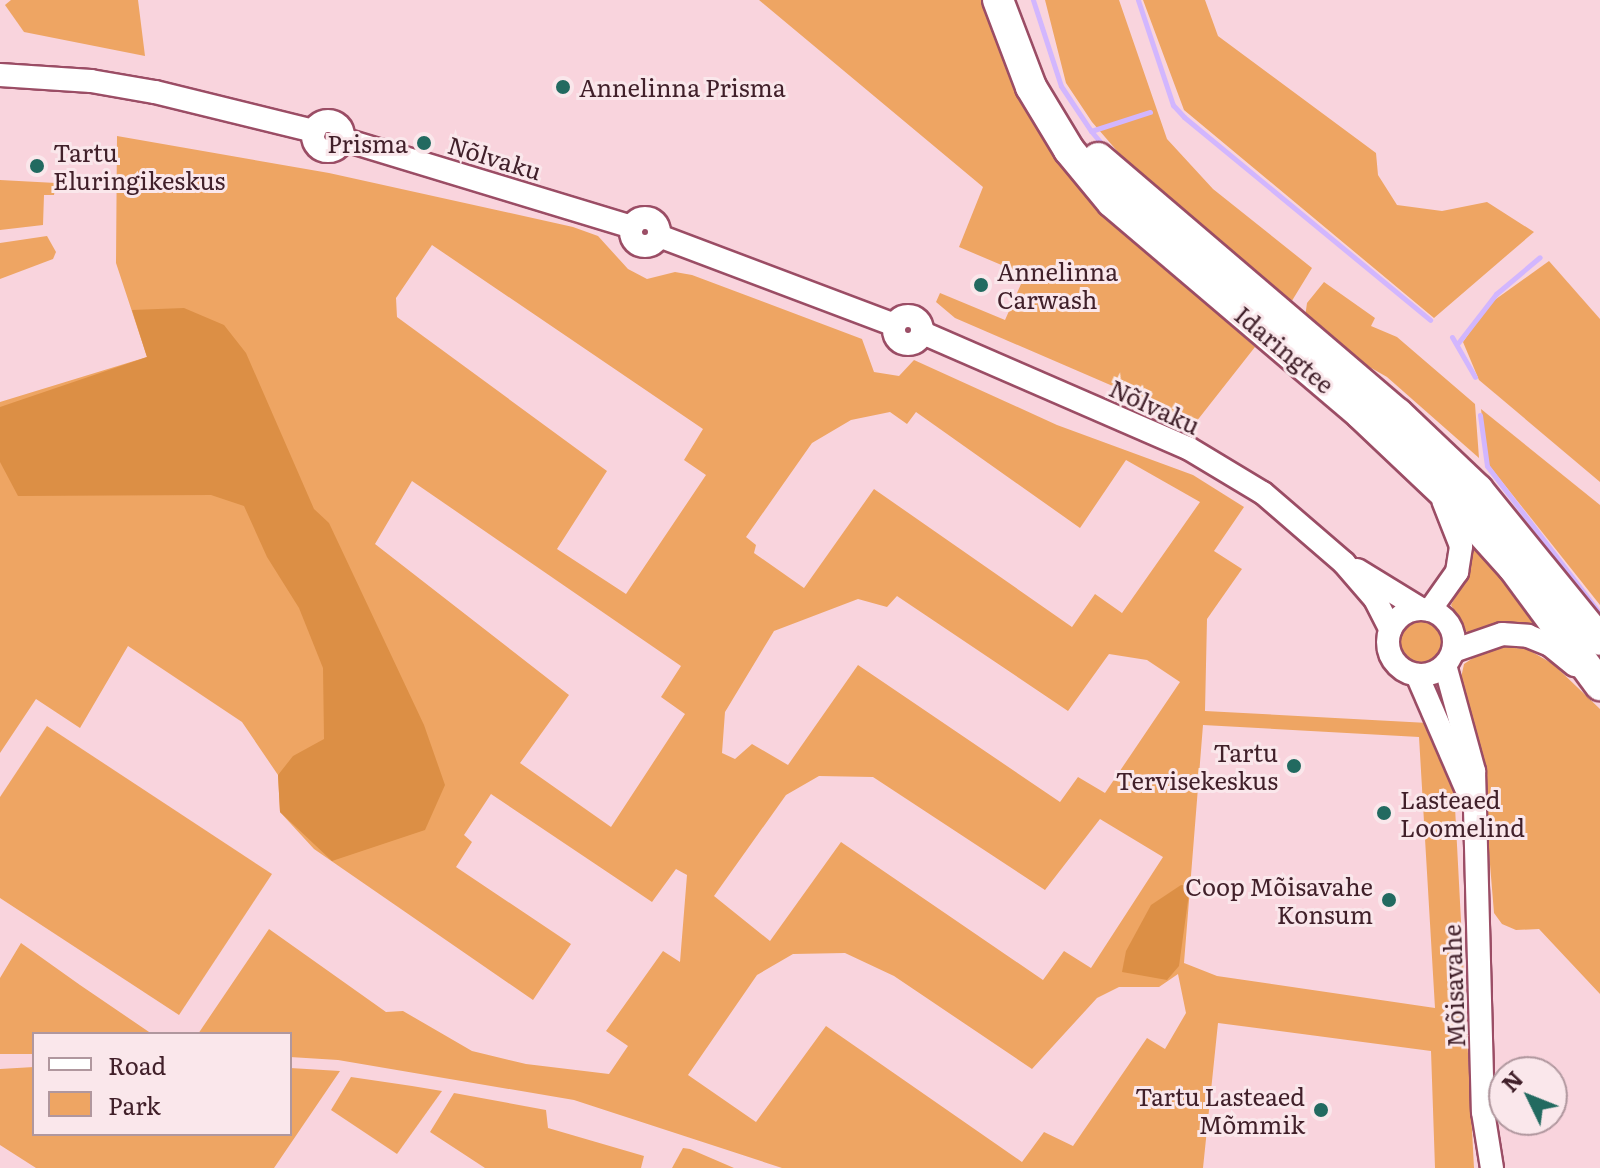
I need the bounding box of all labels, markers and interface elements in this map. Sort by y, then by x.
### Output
place label: Annelinna Prisma [579,73,786,101]
marker: Annelinna Prisma [554,78,572,96]
place label: Prisma [327,129,408,157]
street label: Nõlvaku [445,129,545,185]
marker: Prisma [415,134,433,152]
place label: Tartu Eluringikeskus [53,138,225,194]
marker: Tartu Eluringikeskus [28,157,46,175]
place label: Annelinna Carwash [997,257,1118,313]
marker: Annelinna Carwash [972,276,990,294]
street label: Idaringtee [1230,299,1340,399]
street label: Nõlvaku [1105,373,1205,439]
place label: Tartu Tervisekeskus [1115,738,1278,794]
marker: Tartu Tervisekeskus [1285,757,1303,775]
place label: Lasteaed Loomelind [1400,785,1525,841]
marker: Lasteaed Loomelind [1375,804,1393,822]
place label: Coop Mõisavahe Konsum [1185,872,1373,928]
marker: Coop Mõisavahe Konsum [1380,891,1398,909]
street label: Mõisavahe [1436,924,1470,1048]
legend [32,1032,292,1136]
text: Road [108,1047,166,1082]
north arrow [1488,1056,1568,1136]
text: N [1493,1063,1530,1099]
place label: Tartu Lasteaed Mõmmik [1135,1082,1305,1138]
text: Park [108,1087,161,1122]
marker: Tartu Lasteaed Mõmmik [1312,1101,1330,1119]

